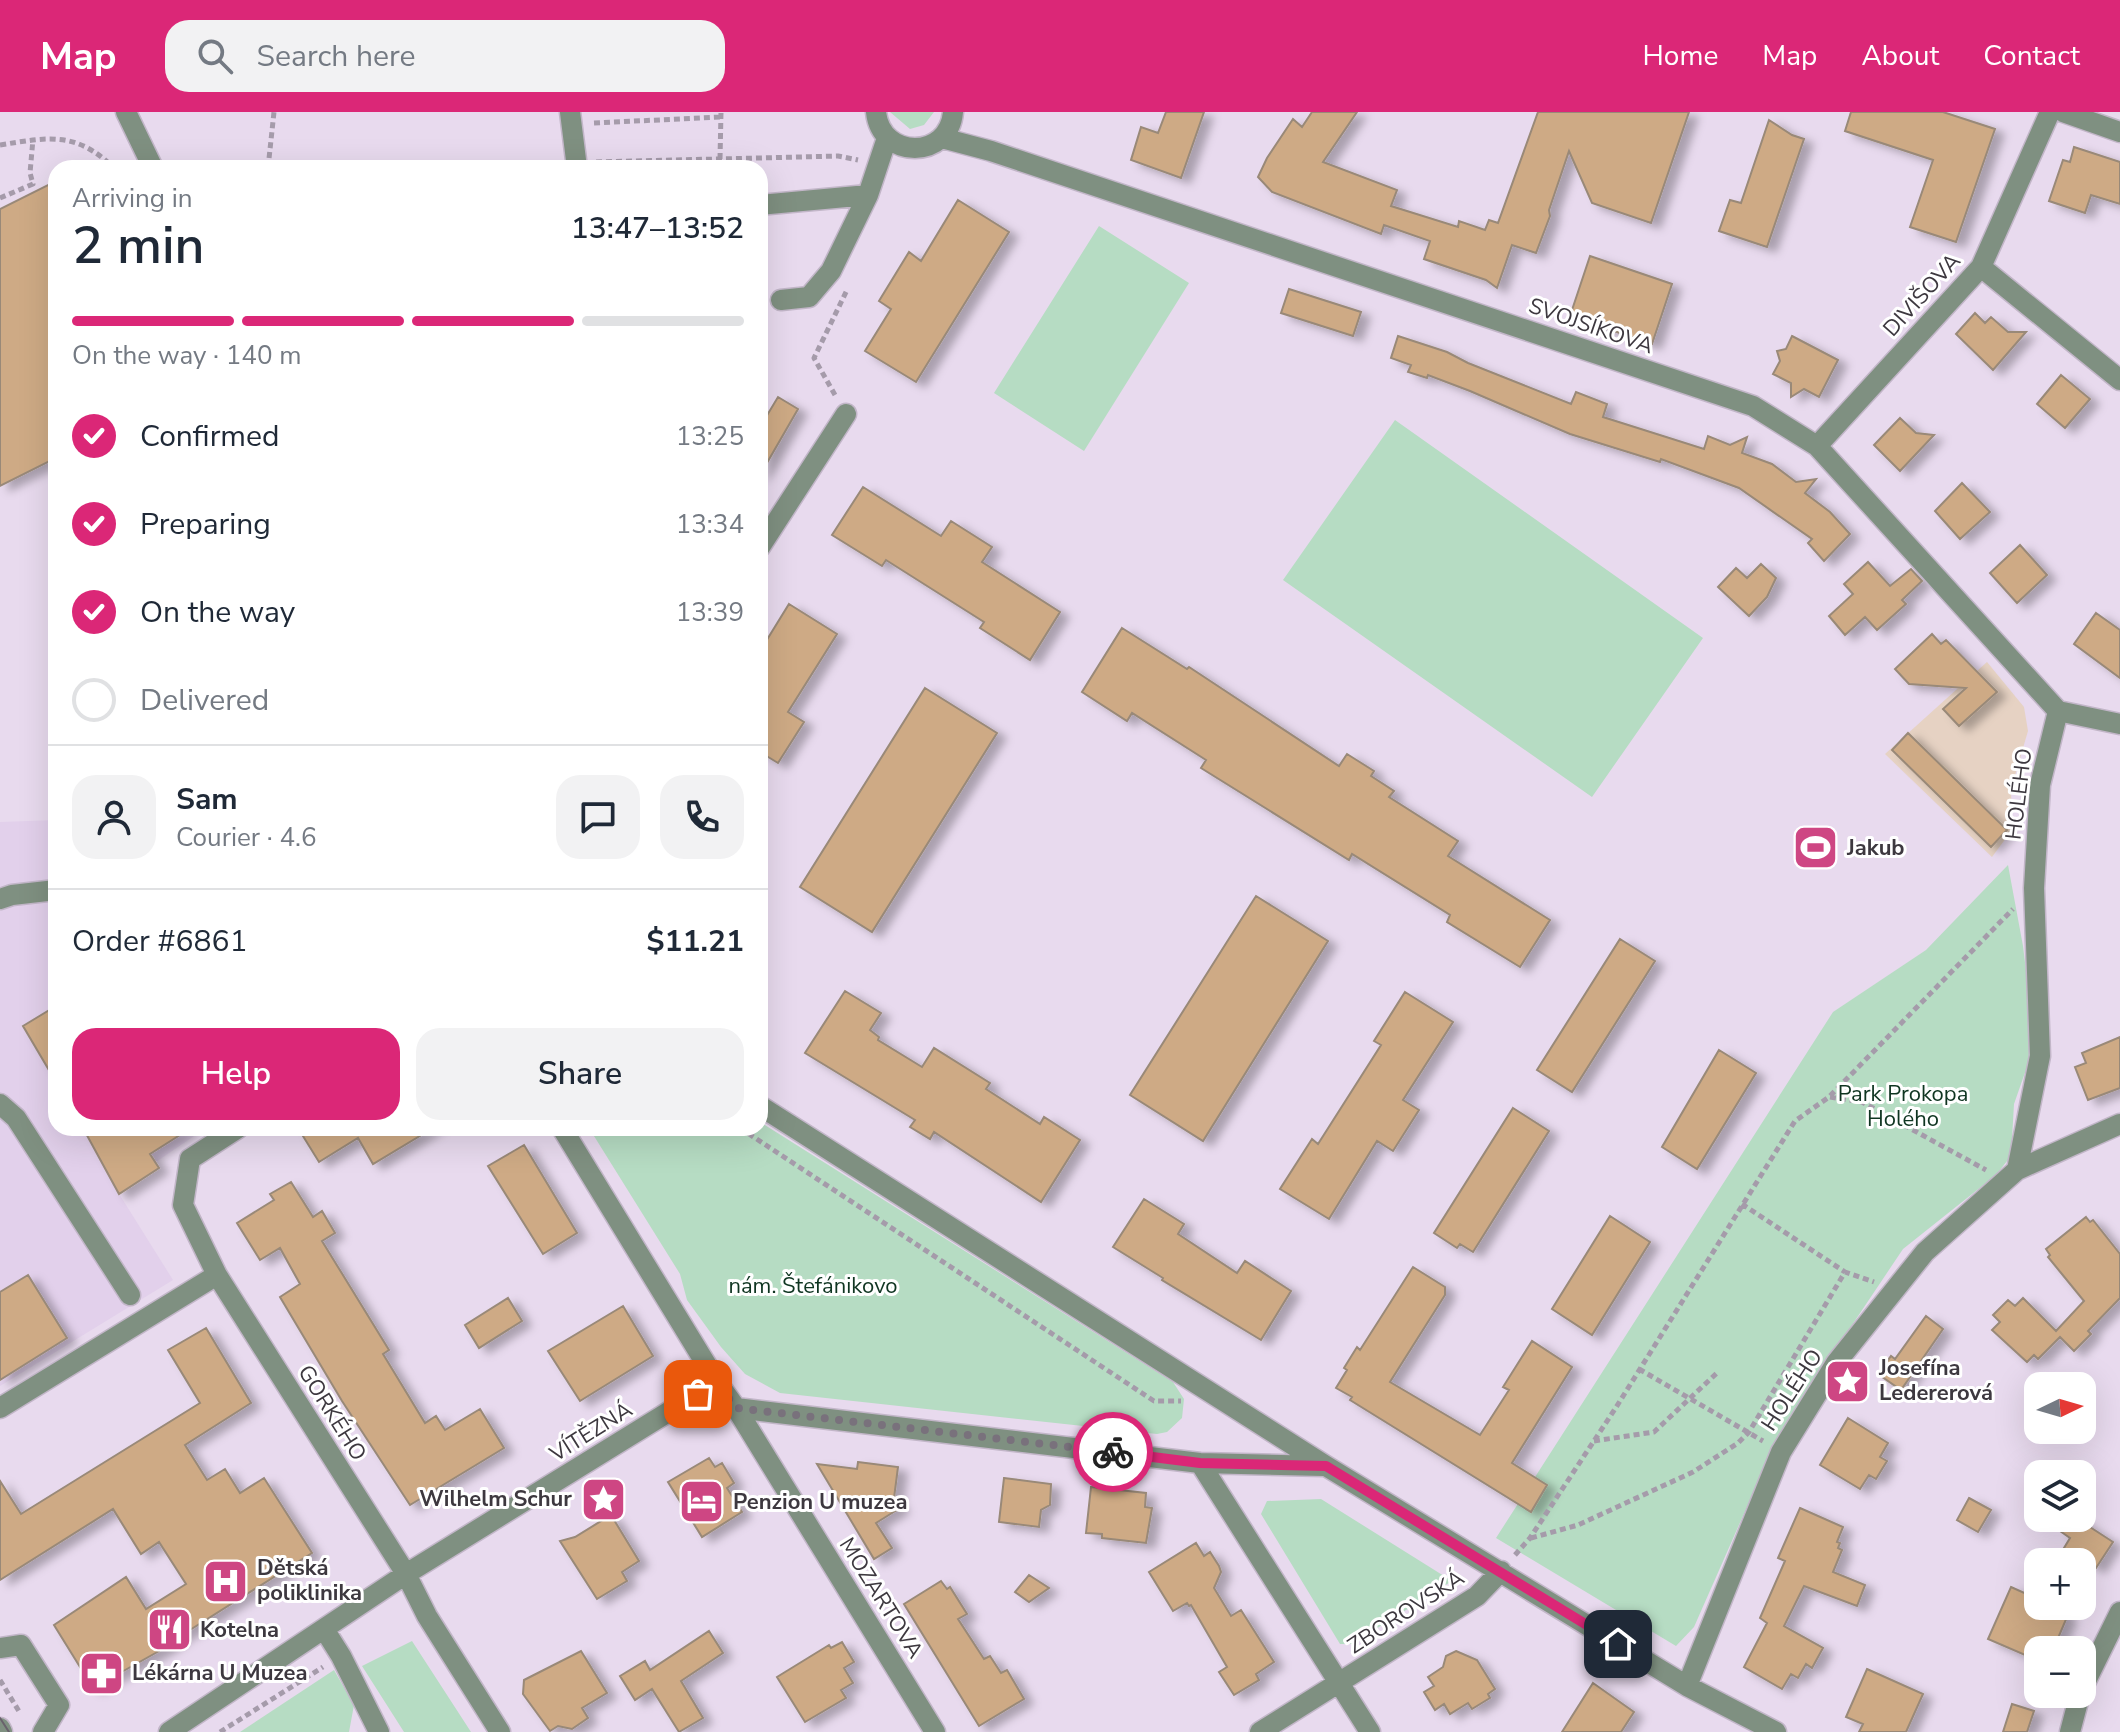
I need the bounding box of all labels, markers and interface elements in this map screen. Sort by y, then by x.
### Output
search box [165,20,725,92]
text: Map [40,31,117,82]
icon: search [193,34,237,78]
text: Search here [257,36,416,77]
text: Home [1643,37,1718,75]
text: Map [1762,37,1817,75]
text: About [1861,37,1939,75]
text: Contact [1983,37,2080,75]
text: Arriving in [72,181,193,216]
text: 13:47–13:52 [571,208,744,249]
text: 2 min [72,210,205,281]
street label: DIVIŠOVA [1876,247,1968,343]
street label: SVOJSÍKOVA [1525,291,1657,361]
text: On the way · 140 m [72,338,301,373]
icon: check [72,414,116,458]
text: Confirmed [140,416,280,457]
text: 13:25 [676,419,744,454]
icon: check [72,502,116,546]
text: Preparing [140,504,271,545]
text: 13:34 [676,507,744,542]
icon: check [72,590,116,634]
text: On the way [140,592,295,633]
text: 13:39 [676,595,744,630]
text: Delivered [140,680,269,721]
street label: HOLÉHO [1999,747,2039,841]
button: person [72,775,156,859]
button: chat [556,775,640,859]
button: phone [660,775,744,859]
text: Sam [176,779,238,820]
text: Courier · 4.6 [176,820,317,855]
sports icon: Jakub [1792,824,1840,872]
place label: Jakub [1846,833,1905,863]
text: Order #6861 [72,921,247,962]
text: $11.21 [647,921,744,962]
button: Help [72,1028,400,1120]
button: Share [416,1028,744,1120]
park label: Park Prokopa Holého [1838,1079,1968,1134]
park label: nám. Štefánikovo [728,1271,898,1301]
street label: HOLÉHO [1754,1343,1830,1437]
place label: Josefína Ledererová [1878,1353,1993,1408]
place icon: Josefína Ledererová [1824,1357,1872,1405]
street label: GORKÉHO [291,1359,373,1467]
pin [664,1360,732,1428]
icon: bag [676,1372,720,1416]
north arrow [2024,1372,2096,1444]
map controls [2024,1372,2096,1708]
street label: VÍTĚZNÁ [543,1395,638,1470]
courier [1073,1412,1153,1492]
icon: bike [1091,1430,1135,1474]
button: layers [2024,1460,2096,1532]
place icon: Wilhelm Schur [579,1475,627,1523]
hotel icon: Penzion U muzea [678,1478,726,1526]
place label: Wilhelm Schur [419,1484,572,1514]
place label: Penzion U muzea [733,1487,907,1517]
street label: MOZARTOVA [832,1532,930,1664]
button: + [2024,1548,2096,1620]
place label: Dětská poliklinika [257,1553,362,1608]
hospital icon: Dětská poliklinika [202,1557,250,1605]
street label: ZBOROVSKÁ [1342,1563,1470,1661]
restaurant icon: Kotelna [145,1606,193,1654]
pin [1584,1610,1652,1678]
place label: Kotelna [200,1615,279,1645]
icon: home [1596,1622,1640,1666]
button: − [2024,1636,2096,1708]
pharmacy icon: Lékárna U Muzea [77,1649,125,1697]
place label: Lékárna U Muzea [132,1658,308,1688]

